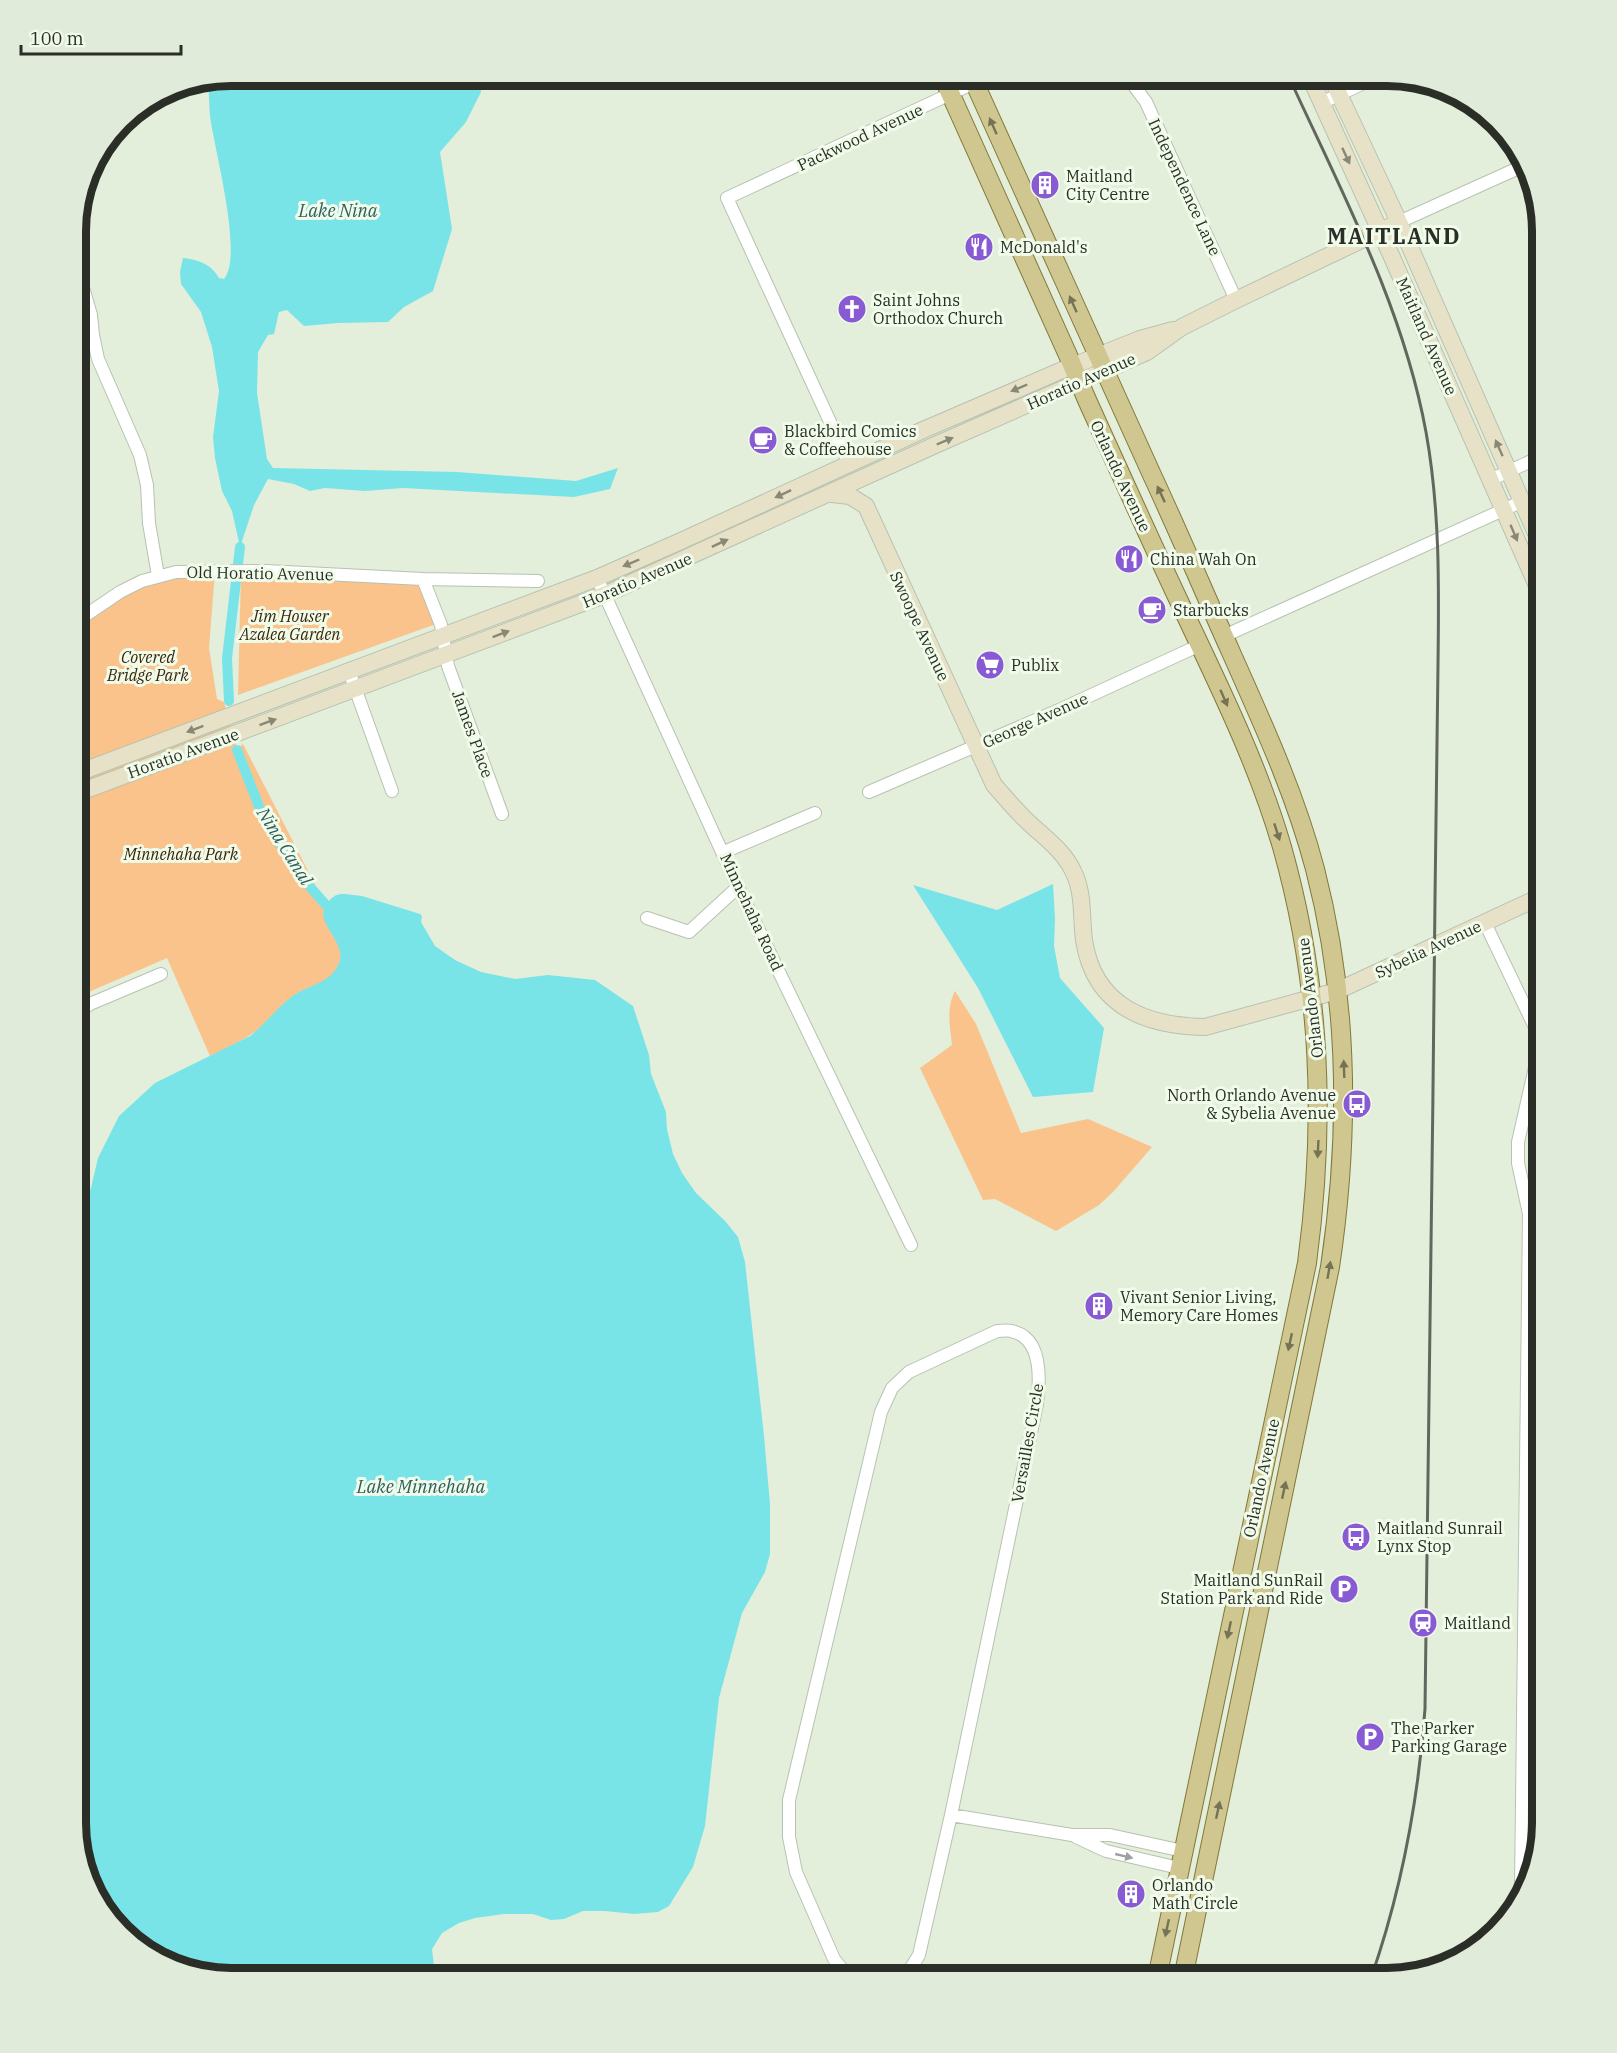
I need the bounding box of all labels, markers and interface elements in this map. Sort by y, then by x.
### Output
scale bar [21,18,182,56]
text: 100 m [30,27,84,50]
street label: Packwood Avenue [794,99,926,175]
street label: Independence Lane [1144,115,1226,259]
one-way arrow [989,117,998,134]
one-way arrow [1341,148,1350,165]
place label: Maitland City Centre [1066,166,1150,204]
building icon: Maitland City Centre [1029,169,1061,201]
water label: Lake Nina [297,199,378,222]
district label: MAITLAND [1327,221,1461,250]
restaurant icon: McDonald's [963,231,995,263]
place label: McDonald's [1000,237,1088,257]
street label: Maitland Avenue [1392,274,1462,398]
place label: Saint Johns Orthodox Church [873,290,1003,328]
church icon: Saint Johns Orthodox Church [836,293,868,325]
one-way arrow [1068,294,1078,312]
street label: Horatio Avenue [1024,348,1138,414]
one-way arrow [1010,384,1027,393]
street label: Orlando Avenue [1086,417,1156,535]
place label: Blackbird Comics & Coffeehouse [784,421,917,459]
cafe icon: Blackbird Comics & Coffeehouse [747,424,779,456]
one-way arrow [937,436,955,446]
one-way arrow [1494,438,1504,456]
one-way arrow [1156,486,1165,503]
one-way arrow [774,490,791,499]
one-way arrow [1510,525,1519,542]
one-way arrow [712,539,729,548]
restaurant icon: China Wah On [1113,543,1145,575]
street label: Horatio Avenue [579,548,695,612]
place label: China Wah On [1150,549,1257,569]
one-way arrow [623,558,640,567]
street label: Old Horatio Avenue [187,562,333,584]
street label: Swoope Avenue [886,568,954,684]
cafe icon: Starbucks [1136,594,1168,626]
place label: Starbucks [1173,600,1249,620]
park label: Jim Houser Azalea Garden [239,606,340,644]
one-way arrow [493,629,511,639]
park label: Covered Bridge Park [106,647,189,685]
supermarket icon: Publix [974,649,1006,681]
place label: Publix [1011,655,1059,675]
street label: James Place [448,688,498,780]
street label: George Avenue [979,688,1091,752]
one-way arrow [1219,690,1229,708]
one-way arrow [259,716,277,726]
street label: Horatio Avenue [125,724,241,782]
one-way arrow [186,724,204,734]
water label: Nina Canal [252,802,318,890]
one-way arrow [1273,823,1282,841]
park label: Minnehaha Park [123,844,239,864]
street label: Minnehaha Road [716,850,788,974]
street label: Sybelia Avenue [1372,916,1484,982]
street label: Orlando Avenue [1293,937,1327,1059]
one-way arrow [1339,1059,1348,1078]
place label: North Orlando Avenue & Sybelia Avenue [1167,1085,1336,1123]
bus stop icon: North Orlando Avenue & Sybelia Avenue [1341,1088,1373,1120]
one-way arrow [1313,1140,1322,1159]
one-way arrow [1325,1260,1334,1279]
place label: Vivant Senior Living, Memory Care Homes [1120,1287,1278,1325]
building icon: Vivant Senior Living, Memory Care Homes [1083,1290,1115,1322]
one-way arrow [1285,1333,1295,1351]
street label: Versailles Circle [1007,1382,1047,1504]
street label: Orlando Avenue [1239,1417,1283,1539]
water label: Lake Minnehaha [356,1475,485,1498]
one-way arrow [1280,1480,1289,1499]
place label: Maitland Sunrail Lynx Stop [1377,1518,1503,1556]
bus stop icon: Maitland Sunrail Lynx Stop [1340,1521,1372,1553]
place label: Maitland SunRail Station Park and Ride [1161,1570,1323,1608]
parking icon: Maitland SunRail Station Park and Ride [1328,1573,1360,1605]
station icon: Maitland [1407,1607,1439,1639]
place label: Maitland [1444,1613,1511,1633]
one-way arrow [1224,1621,1233,1640]
place label: The Parker Parking Garage [1391,1718,1507,1756]
parking icon: The Parker Parking Garage [1354,1721,1386,1753]
one-way arrow [1214,1801,1223,1820]
one-way arrow [1115,1851,1134,1861]
place label: Orlando Math Circle [1152,1875,1238,1913]
building icon: Orlando Math Circle [1115,1878,1147,1910]
one-way arrow [1162,1919,1171,1938]

